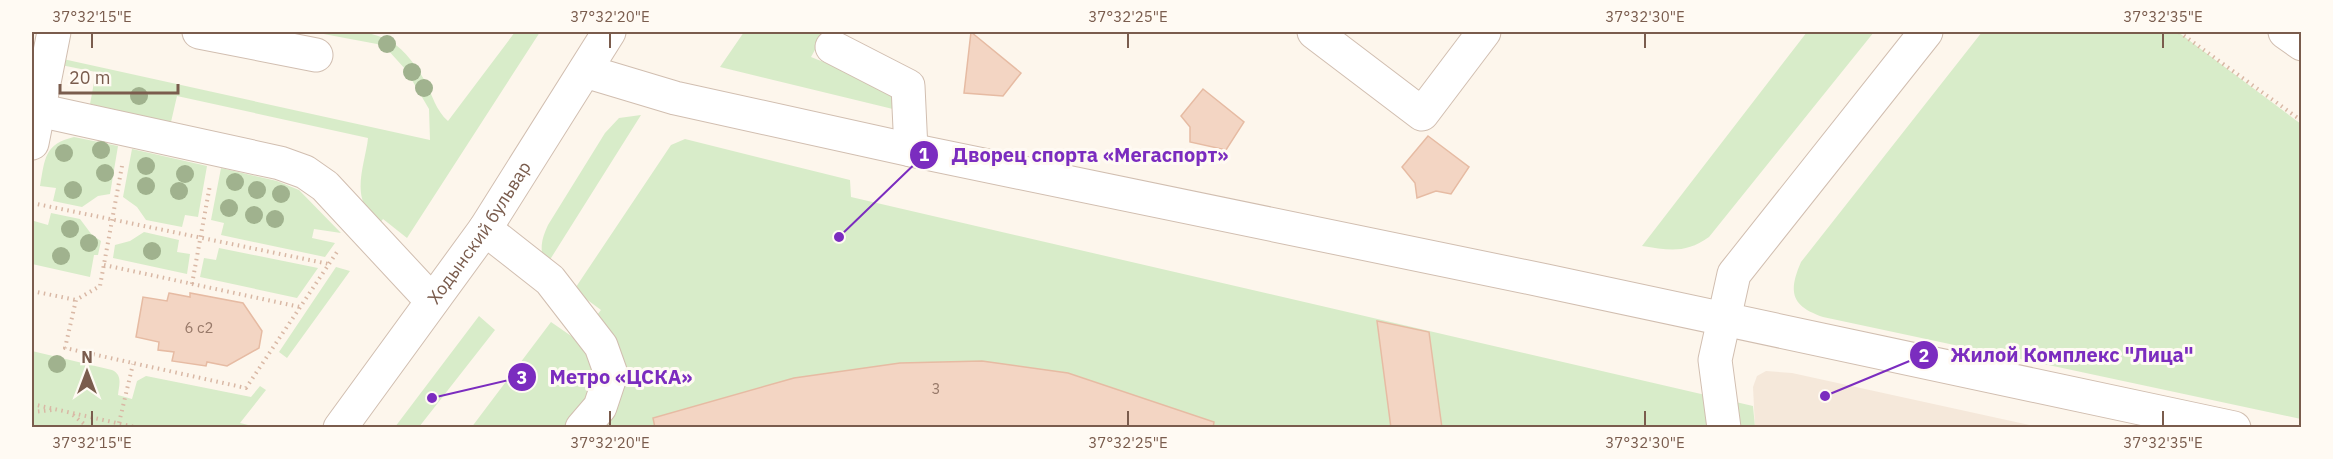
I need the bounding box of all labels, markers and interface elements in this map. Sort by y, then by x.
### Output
text: 37°32'15"E [52,7,132,26]
text: 37°32'20"E [570,7,650,26]
text: 37°32'25"E [1088,7,1168,26]
text: 37°32'30"E [1605,7,1685,26]
text: 37°32'35"E [2123,7,2203,26]
scale bar [60,57,178,95]
text: 20 m [69,66,111,89]
callout: Дворец спорта «Мегаспорт» [909,136,1240,174]
text: Дворец спорта «Мегаспорт» [952,141,1228,168]
text: 1 [919,143,930,166]
street label: Ходынский бульвар [422,157,536,308]
house number: 6 с2 [184,318,214,337]
callout: Жилой Комплекс "Лица" [1909,336,2206,374]
text: Жилой Комплекс "Лица" [1950,341,2194,368]
north arrow [57,342,117,402]
text: 2 [1919,344,1929,367]
text: N [81,347,93,367]
callout: Метро «ЦСКА» [507,358,704,396]
text: Метро «ЦСКА» [550,363,693,390]
text: 3 [517,366,527,389]
house number: 3 [931,379,941,398]
text: 37°32'15"E [52,433,132,452]
text: 37°32'20"E [570,433,650,452]
text: 37°32'25"E [1088,433,1168,452]
text: 37°32'30"E [1605,433,1685,452]
text: 37°32'35"E [2123,433,2203,452]

